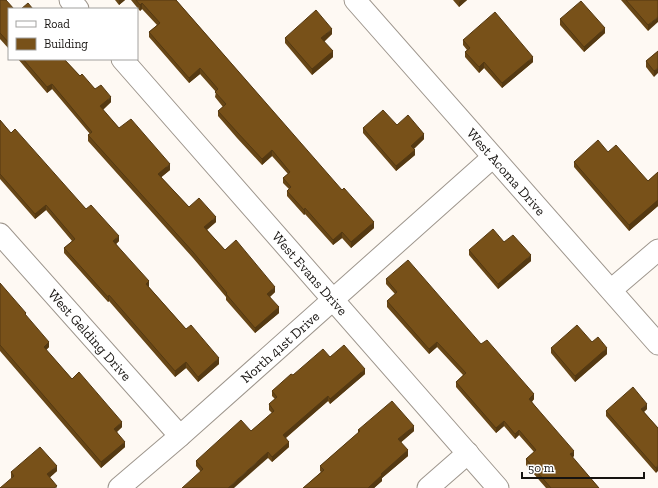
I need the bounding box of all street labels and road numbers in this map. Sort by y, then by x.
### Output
street label: West Acoma Drive [463,125,550,219]
street label: West Evans Drive [269,228,351,319]
street label: West Gelding Drive [45,285,135,384]
street label: North 41st Drive [237,307,323,386]

